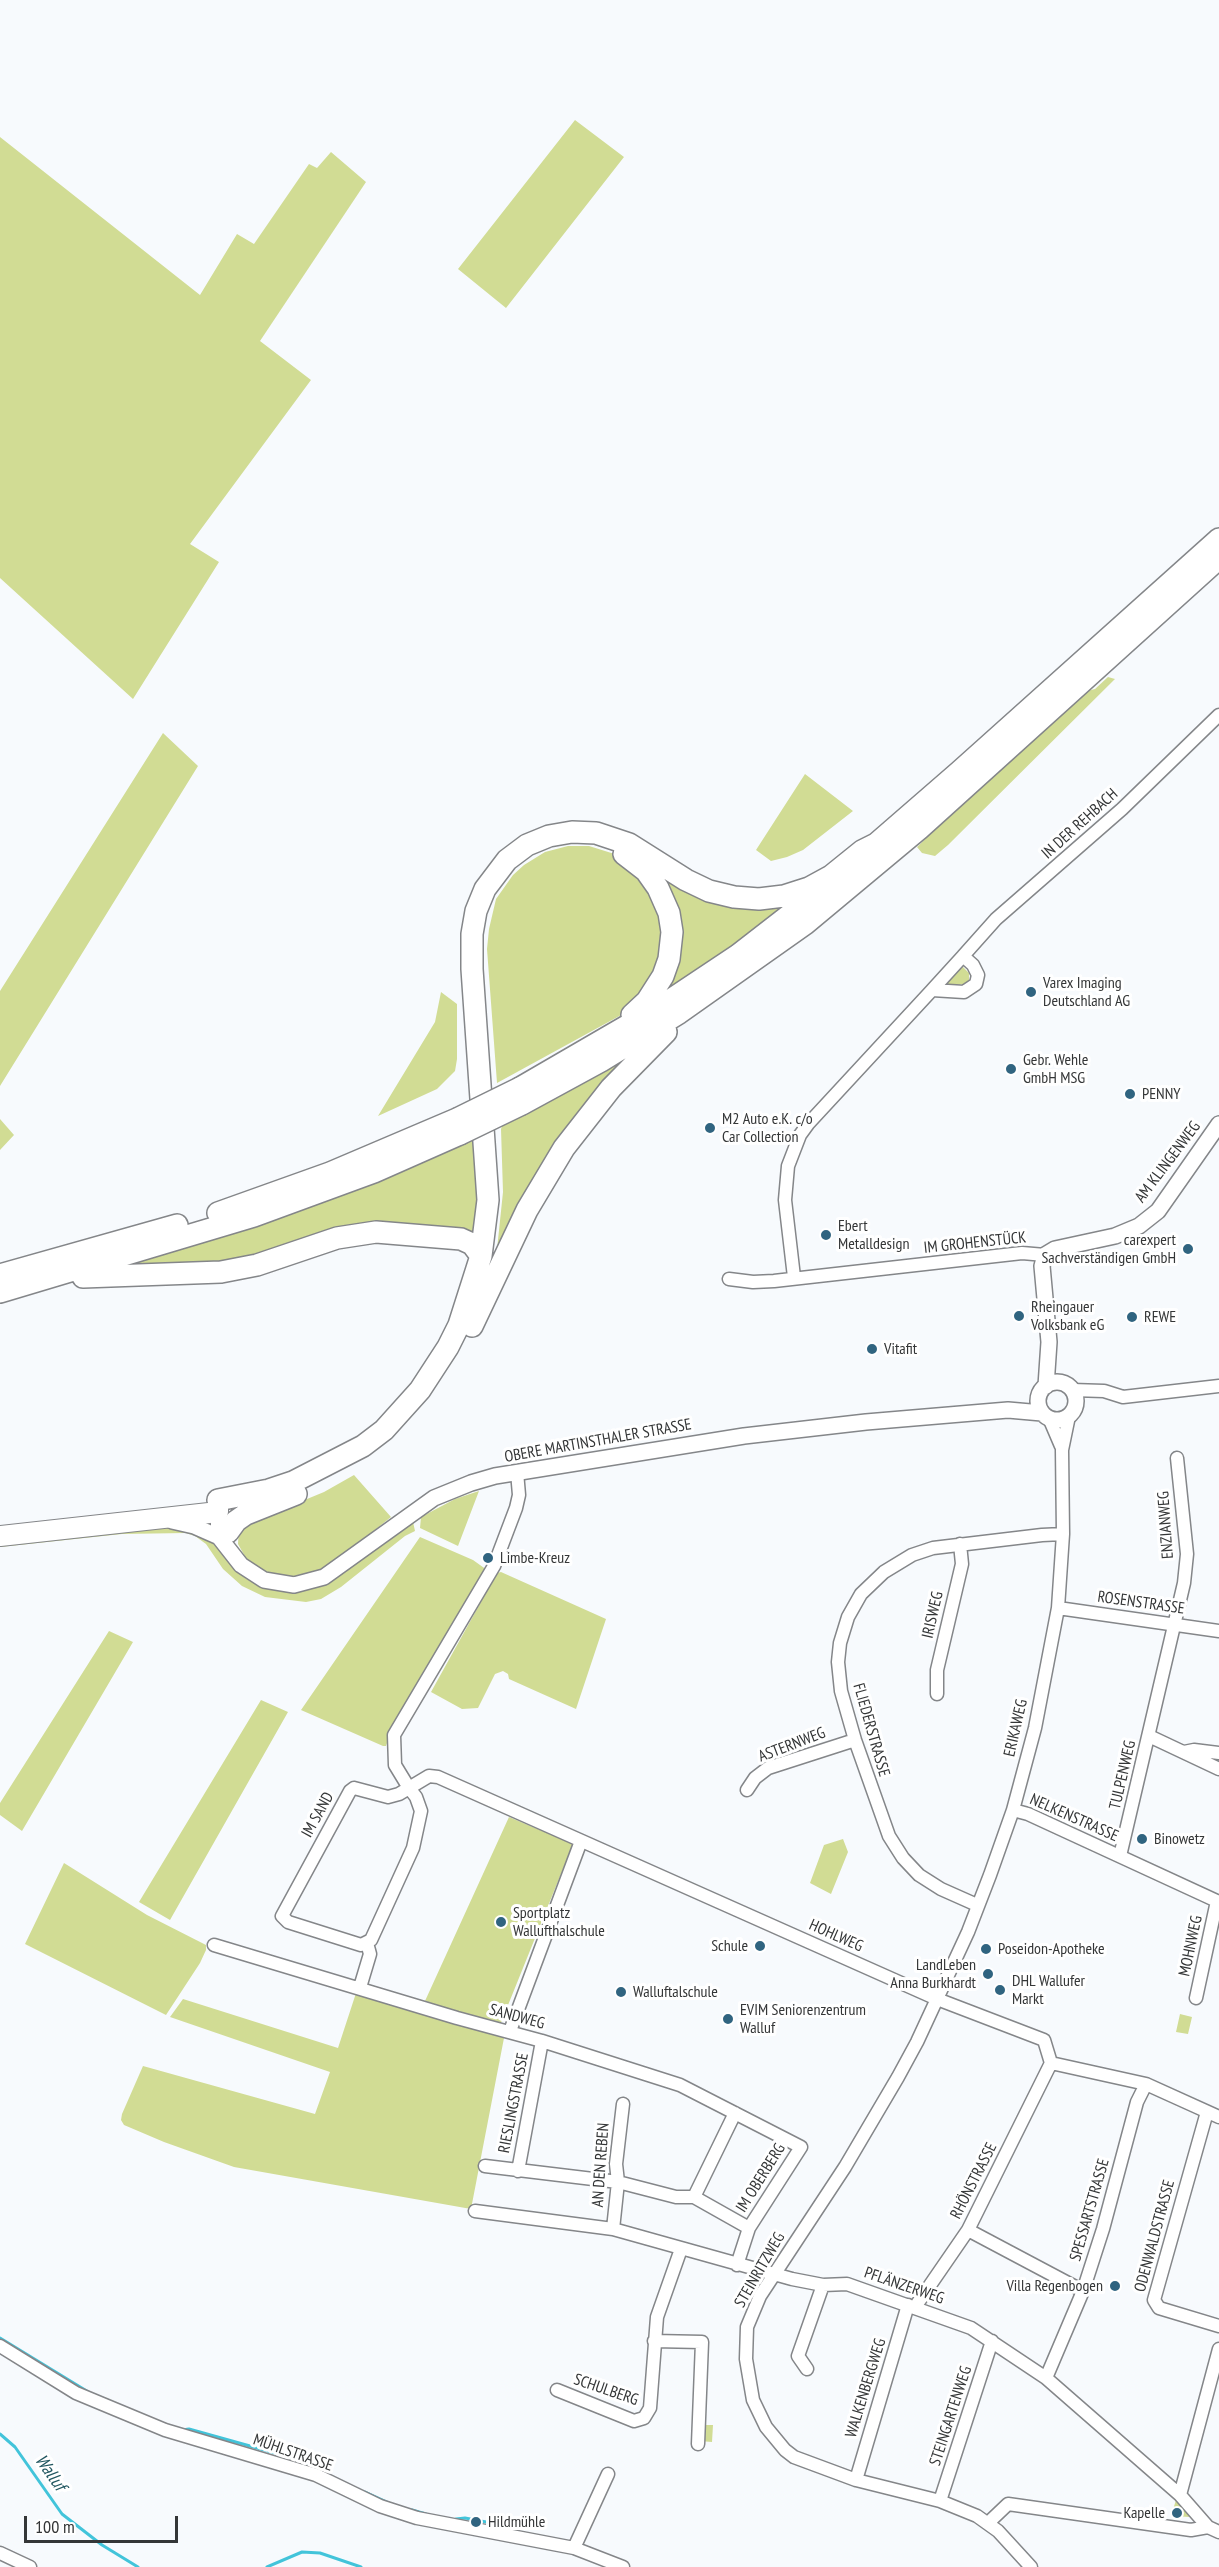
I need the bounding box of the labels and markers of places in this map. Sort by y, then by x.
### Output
place label: Varex Imaging Deutschland AG [1043,973,1130,1011]
marker: Varex Imaging Deutschland AG [1024,985,1038,999]
place label: Gebr. Wehle GmbH MSG [1023,1050,1088,1088]
marker: Gebr. Wehle GmbH MSG [1004,1062,1018,1076]
place label: PENNY [1142,1084,1181,1104]
marker: PENNY [1123,1087,1137,1101]
place label: M2 Auto e.K. c/o Car Collection [722,1109,813,1147]
marker: M2 Auto e.K. c/o Car Collection [703,1121,717,1135]
place label: Ebert Metalldesign [838,1216,909,1254]
marker: Ebert Metalldesign [819,1228,833,1242]
place label: carexpert Sachverständigen GmbH [1041,1230,1176,1268]
marker: carexpert Sachverständigen GmbH [1181,1242,1195,1256]
place label: Rheingauer Volksbank eG [1031,1297,1104,1335]
place label: REWE [1144,1307,1176,1327]
marker: Rheingauer Volksbank eG [1012,1309,1026,1323]
marker: REWE [1125,1310,1139,1324]
place label: Vitafit [884,1339,917,1359]
marker: Vitafit [865,1342,879,1356]
place label: Limbe-Kreuz [500,1548,570,1568]
marker: Limbe-Kreuz [481,1551,495,1565]
place label: Binowetz [1154,1829,1205,1849]
marker: Binowetz [1135,1832,1149,1846]
place label: Sportplatz Wallufthalschule [513,1903,605,1941]
marker: Sportplatz Wallufthalschule [494,1915,508,1929]
place label: Schule [711,1936,748,1956]
marker: Schule [753,1939,767,1953]
place label: Poseidon-Apotheke [998,1939,1105,1959]
marker: Poseidon-Apotheke [979,1942,993,1956]
place label: LandLeben Anna Burkhardt [890,1955,976,1993]
marker: LandLeben Anna Burkhardt [981,1967,995,1981]
place label: DHL Wallufer Markt [1012,1971,1085,2009]
place label: Walluftalschule [633,1982,718,2002]
marker: DHL Wallufer Markt [993,1983,1007,1997]
marker: Walluftalschule [614,1985,628,1999]
place label: EVIM Seniorenzentrum Walluf [740,2000,866,2038]
marker: EVIM Seniorenzentrum Walluf [721,2012,735,2026]
place label: Villa Regenbogen [1006,2276,1103,2296]
marker: Villa Regenbogen [1108,2279,1122,2293]
place label: Kapelle [1123,2503,1165,2523]
marker: Kapelle [1170,2506,1184,2520]
place label: Hildmühle [488,2512,545,2532]
marker: Hildmühle [469,2515,483,2529]

